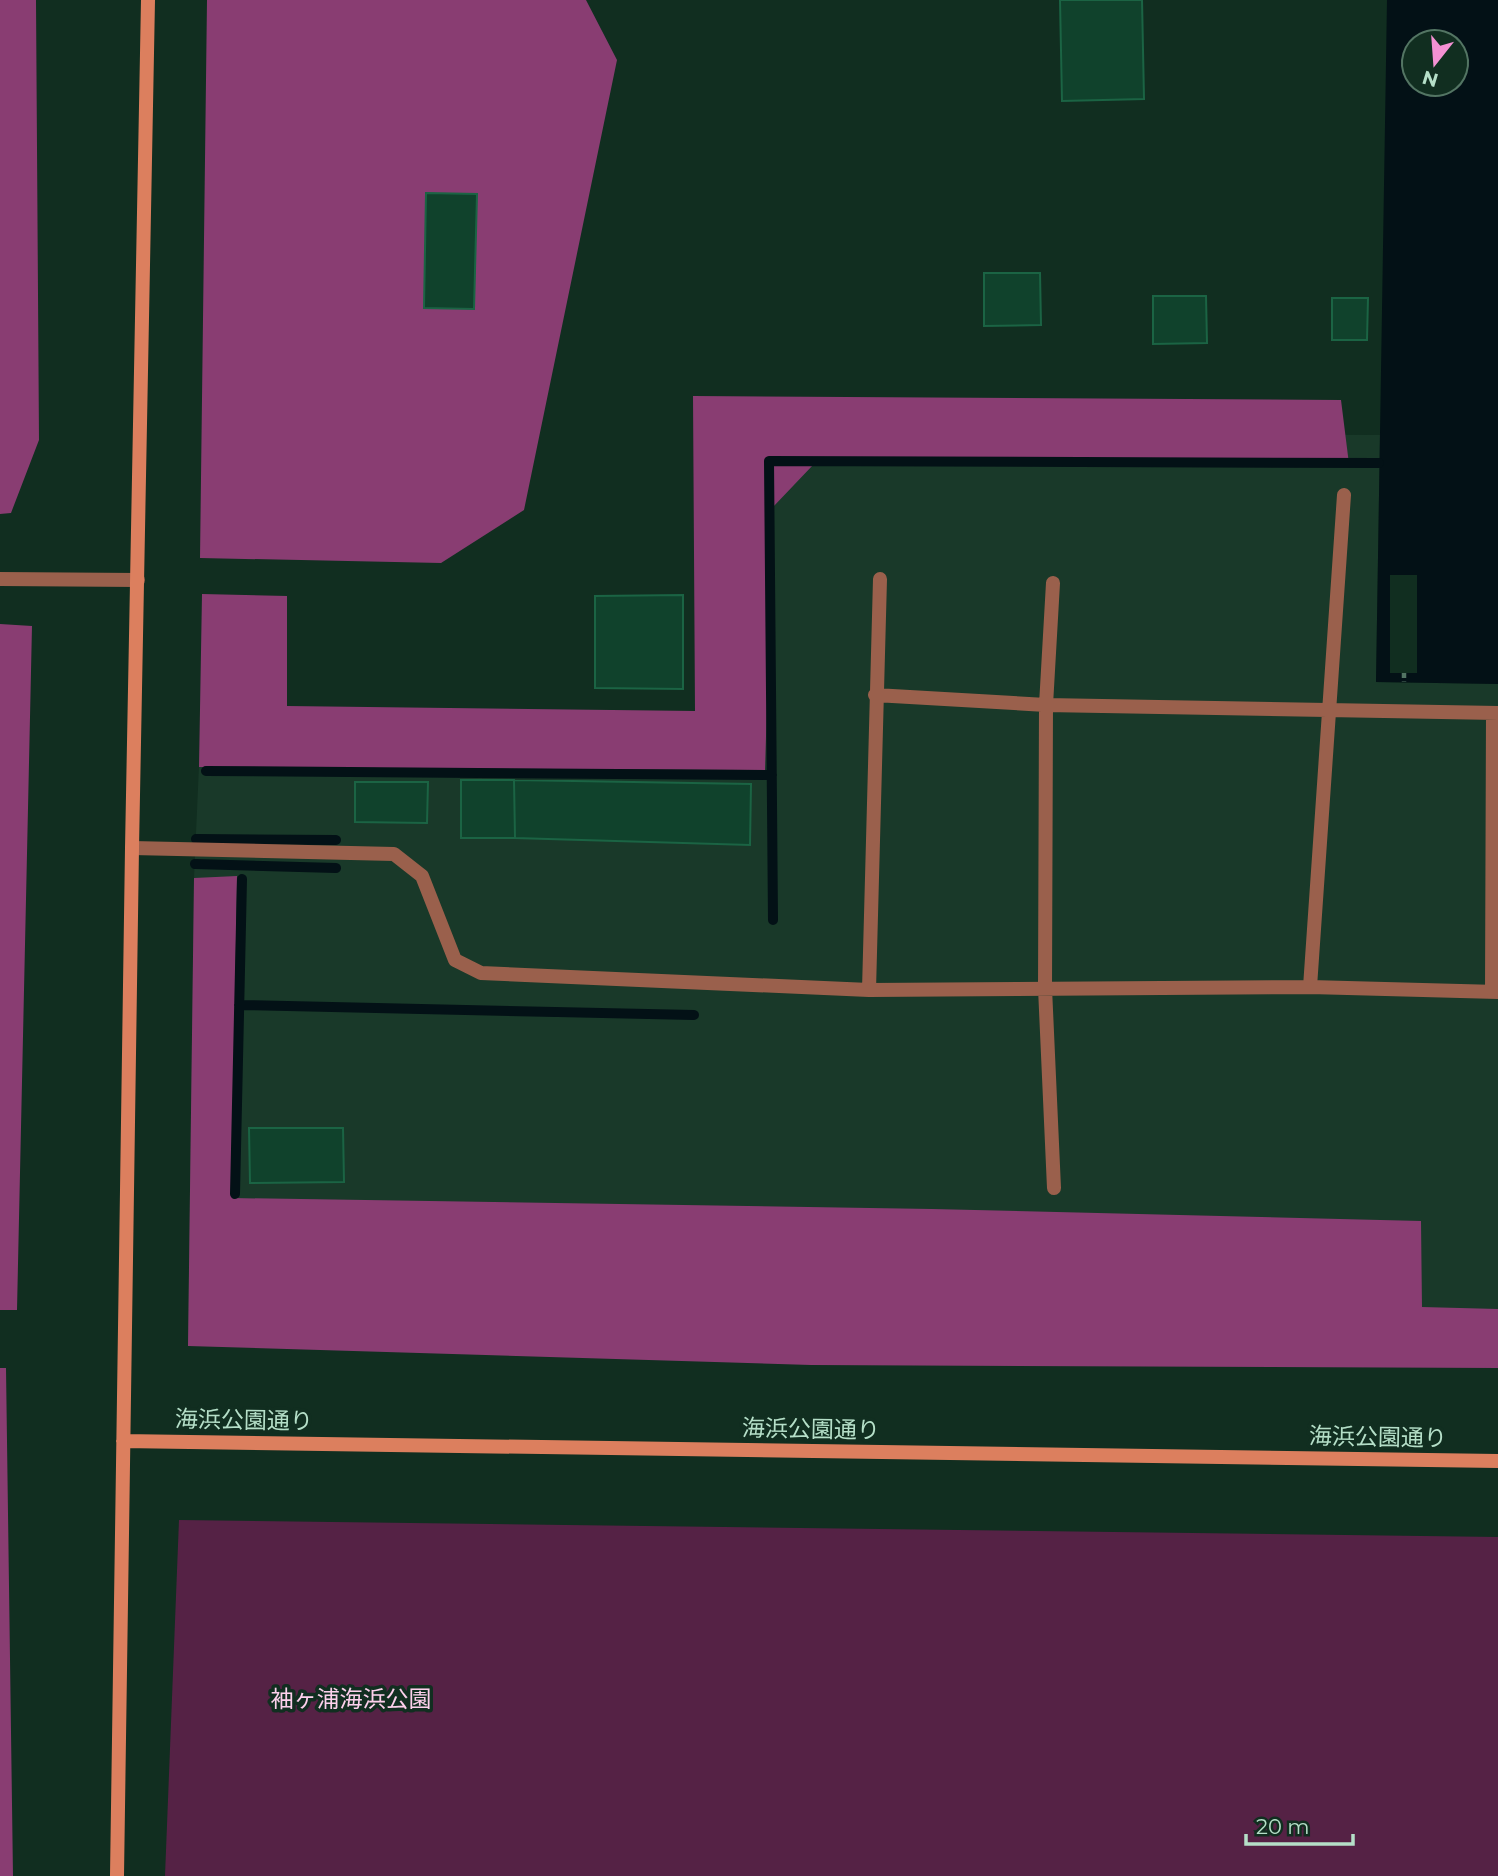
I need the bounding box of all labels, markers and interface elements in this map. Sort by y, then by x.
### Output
north arrow [1400,28,1470,98]
text: N [1419,66,1441,92]
street label: 海浜公園通り [175,1405,313,1435]
street label: 海浜公園通り [742,1414,880,1444]
street label: 海浜公園通り [1309,1422,1447,1452]
park label: 袖ヶ浦海浜公園 [271,1685,432,1713]
scale bar [1246,1802,1353,1846]
text: 20 m [1256,1814,1310,1839]

